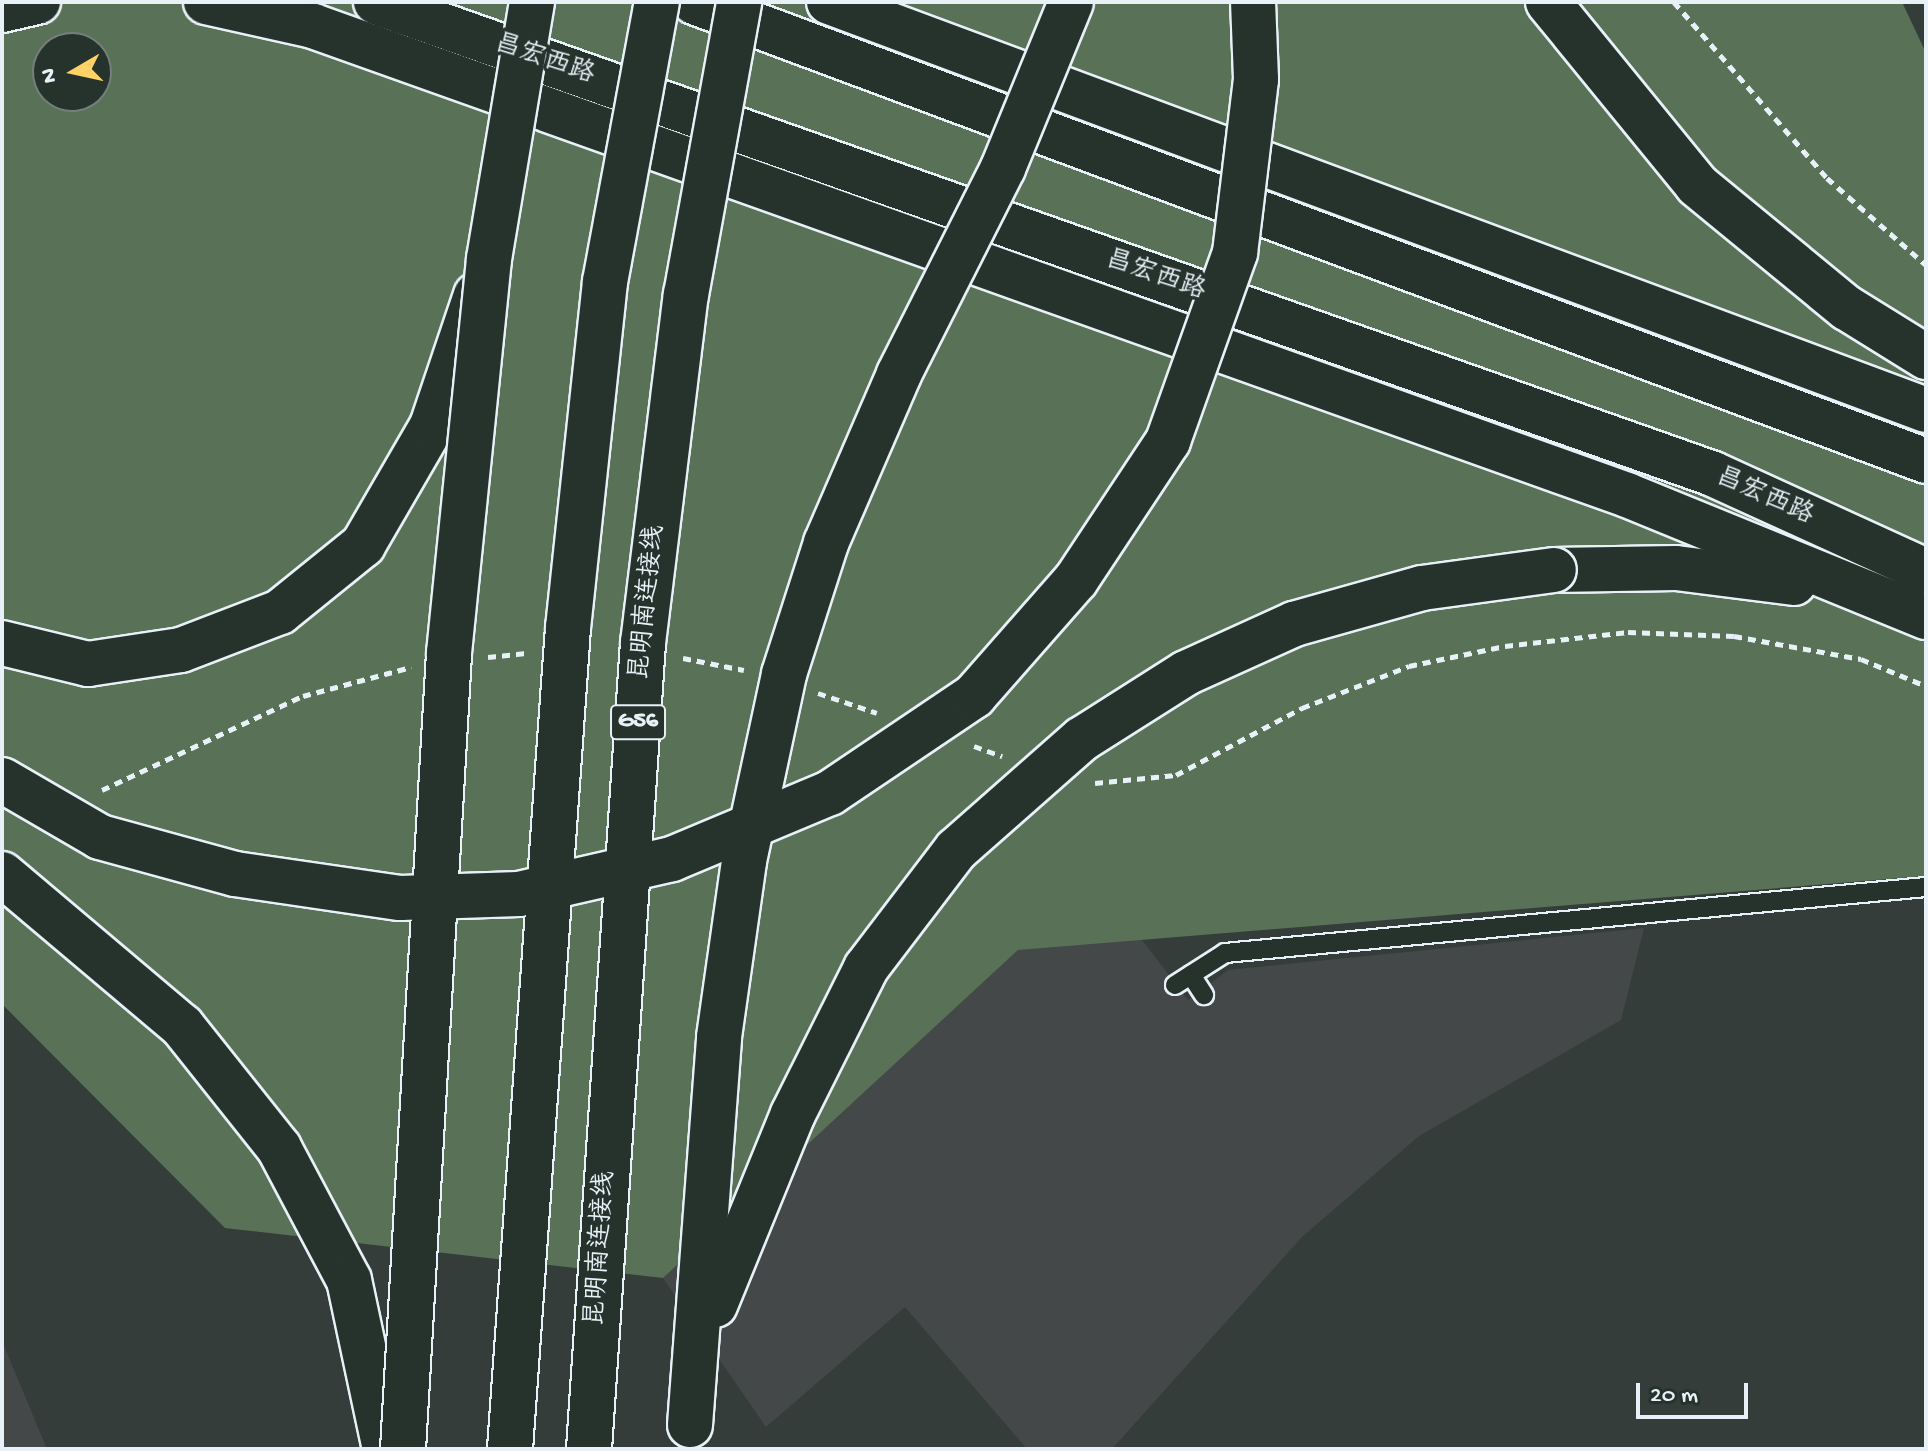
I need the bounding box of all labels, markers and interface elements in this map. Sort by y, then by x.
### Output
street label: 昌宏西路 [490,29,598,93]
north arrow [32,32,112,112]
text: N [36,66,64,85]
street label: 昌宏西路 [1101,245,1209,309]
street label: 昌宏西路 [1710,463,1818,533]
street label: 昆明南连接线 [625,524,673,682]
road number: G56 [610,702,666,742]
street label: 昆明南连接线 [581,1170,623,1328]
scale bar [1640,1367,1752,1417]
text: 20 m [1650,1382,1698,1411]

